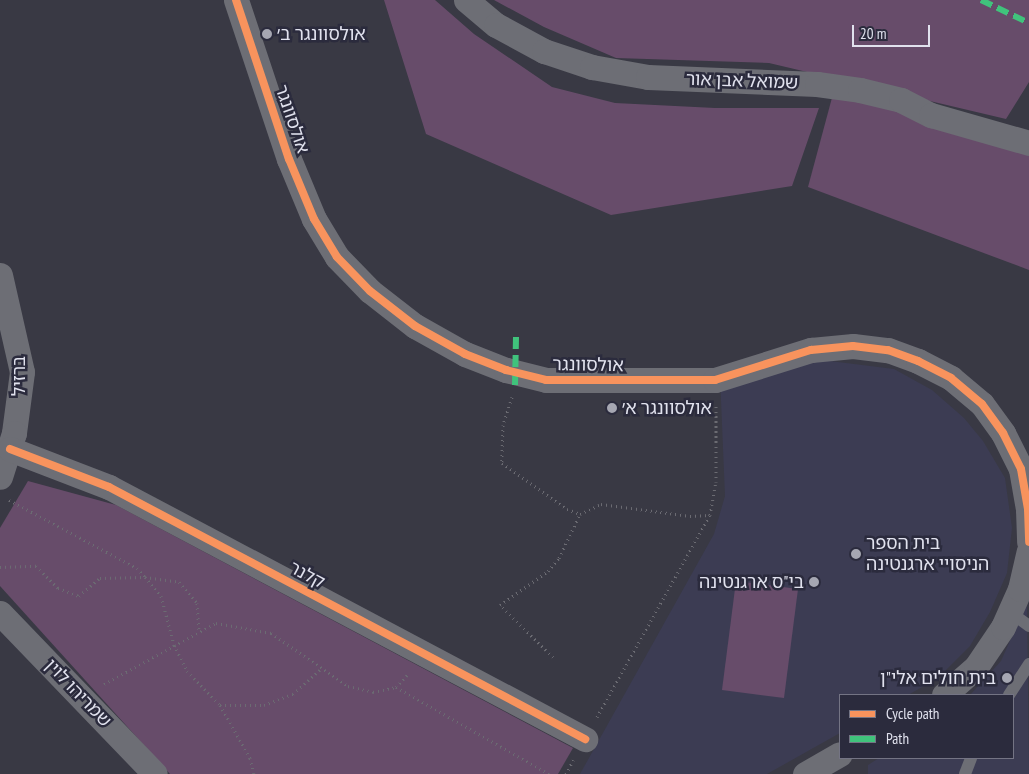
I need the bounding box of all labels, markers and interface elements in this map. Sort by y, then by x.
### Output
scale bar [854,15,932,47]
place label: אולסוונגר ב׳ [277,23,366,45]
text: 20 m [860,24,886,43]
marker: אולסוונגר ב׳ [261,28,273,40]
street label: שמואל אבן אור [685,68,799,94]
street label: אולסוונגר [270,82,314,156]
street label: אולסוונגר [552,354,624,376]
street label: ברזיל [8,356,30,396]
place label: אולסוונגר א׳ [622,397,712,419]
marker: אולסוונגר א׳ [606,402,618,414]
place label: בית הספר הניסויי ארגנטינה [866,533,989,576]
marker: בית הספר הניסויי ארגנטינה [850,548,862,560]
street label: קלנר [286,557,328,593]
place label: בי"ס ארגנטינה [699,571,804,593]
marker: בי"ס ארגנטינה [808,576,820,588]
street label: שמריהו לוין [40,655,116,731]
place label: בית חולים אלי"ן [880,667,996,689]
marker: בית חולים אלי"ן [1000,671,1014,685]
legend [839,694,1014,759]
text: Cycle path [886,704,939,723]
text: Path [886,729,909,748]

